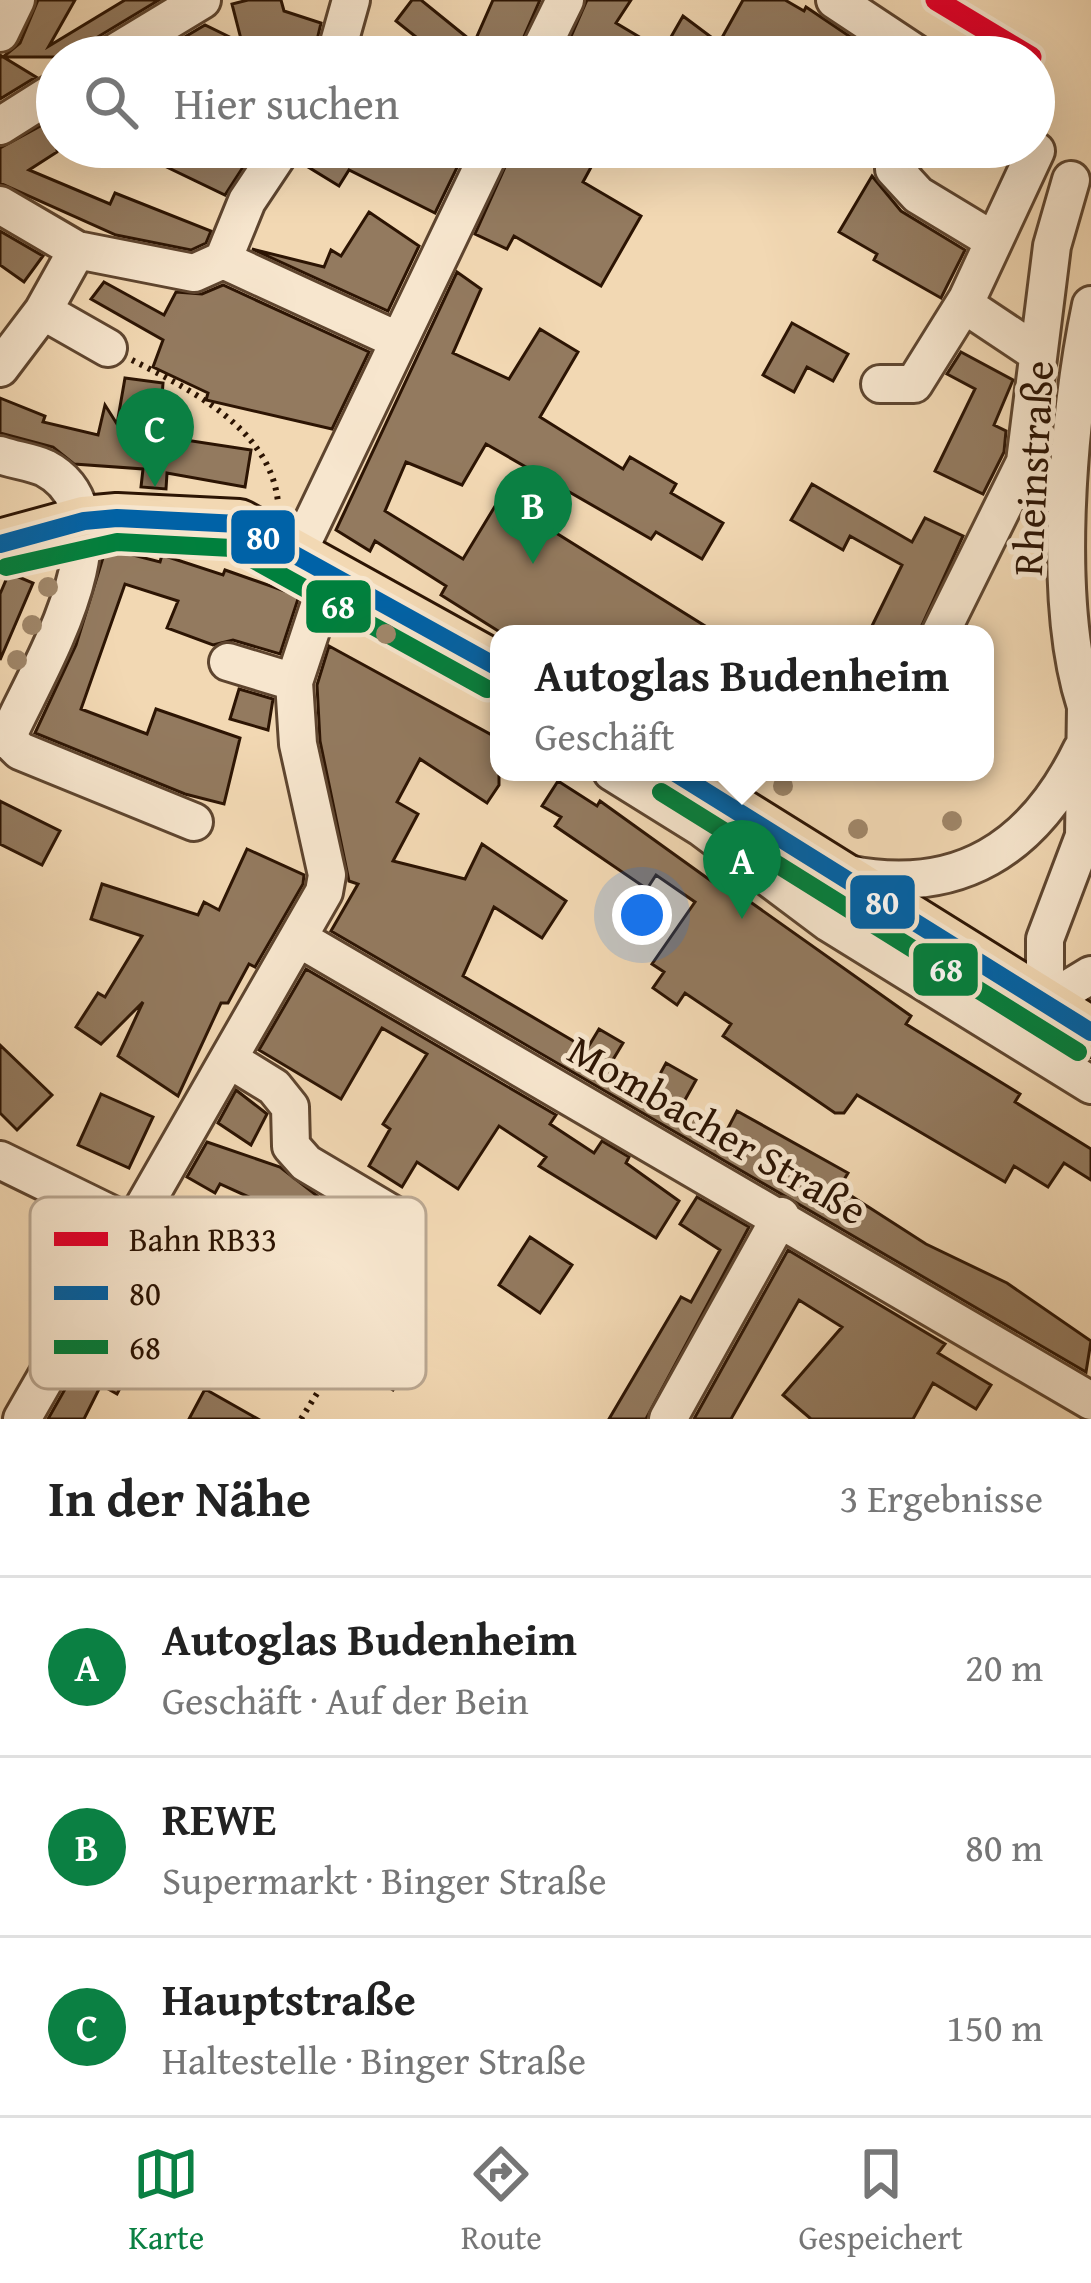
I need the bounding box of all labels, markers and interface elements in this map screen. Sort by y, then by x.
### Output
search box [36,36,1055,168]
icon: search [78,69,144,135]
text: Hier suchen [174,70,399,135]
street label: Rheinstraße [996,359,1068,577]
pin: C [116,388,194,487]
pin: B [494,465,572,564]
line badge: 80 [229,508,297,566]
text: 80 [246,513,280,561]
line badge: 68 [304,578,373,635]
text: 68 [321,582,355,630]
popup [490,625,994,781]
text: Autoglas Budenheim [535,642,949,707]
text: Geschäft [535,707,675,764]
pin: A [703,820,781,919]
line badge: 80 [848,873,917,931]
text: 80 [865,878,899,926]
your location [612,885,672,945]
line badge: 68 [911,941,980,998]
text: 68 [929,945,963,993]
street label: Mombacher Straße [557,1019,879,1239]
legend [30,1197,426,1389]
text: Bahn RB33 [129,1215,277,1263]
text: 80 [129,1269,161,1317]
text: 68 [129,1323,161,1371]
text: In der Nähe [48,1460,311,1535]
text: 3 Ergebnisse [840,1469,1043,1526]
text: Autoglas Budenheim [162,1606,577,1671]
text: A [75,1638,99,1695]
text: 20 m [965,1638,1043,1695]
text: Geschäft · Auf der Bein [162,1671,529,1728]
text: REWE [162,1786,276,1851]
text: B [75,1818,99,1875]
text: 80 m [965,1818,1043,1875]
text: Supermarkt · Binger Straße [162,1851,607,1908]
text: Hauptstraße [162,1966,416,2031]
text: C [76,1998,98,2055]
text: 150 m [946,1998,1043,2055]
text: Haltestelle · Binger Straße [162,2031,586,2088]
tab: Karte [128,2141,204,2261]
tab: Route [461,2141,542,2261]
tab: Gespeichert [799,2141,963,2261]

